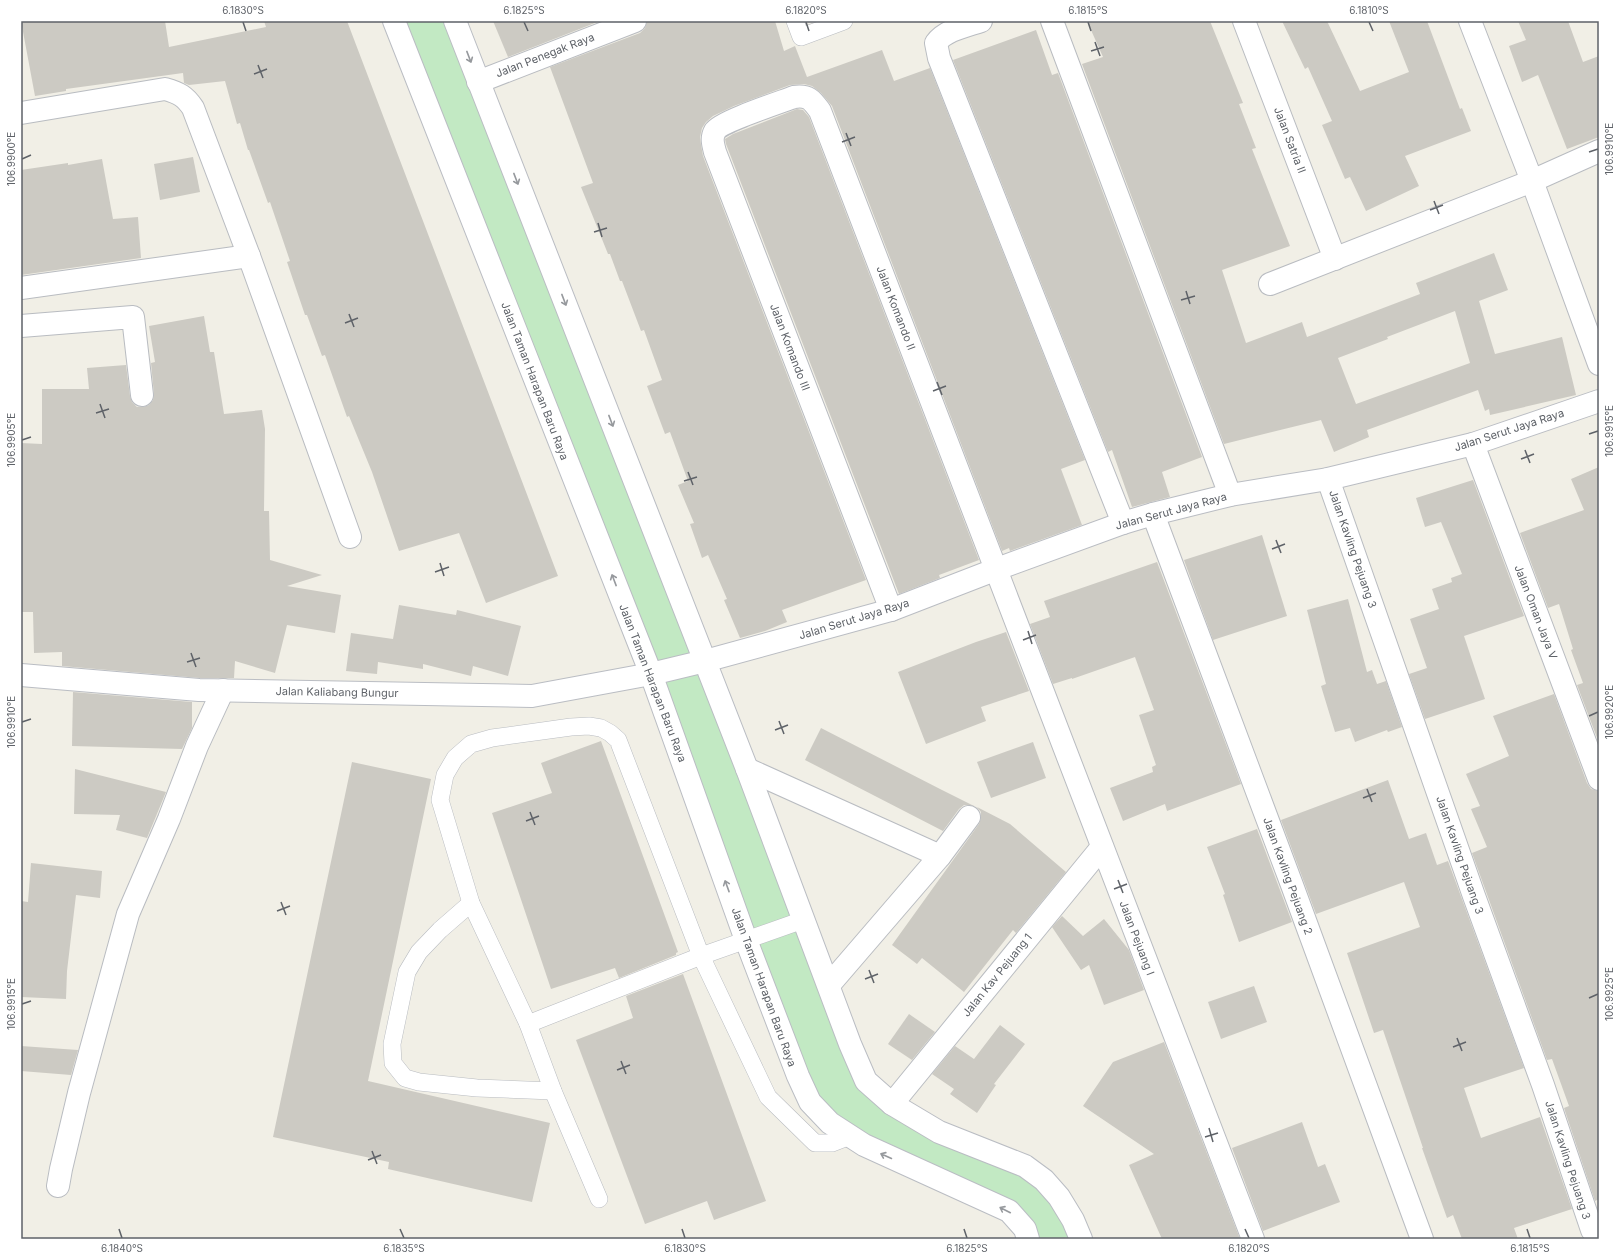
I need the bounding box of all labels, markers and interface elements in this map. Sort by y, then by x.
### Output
text: 6.1830°S [222,4,264,16]
text: 6.1825°S [503,4,545,16]
text: 6.1820°S [785,4,827,16]
text: 6.1815°S [1068,4,1108,16]
text: 6.1810°S [1349,4,1389,16]
street label: Jalan Penegak Raya [494,30,596,80]
one-way arrow [466,51,474,63]
street label: Jalan Satria II [1271,105,1309,175]
text: 106.9910°E [1603,123,1615,175]
text: 106.9900°E [5,132,17,186]
one-way arrow [513,172,521,184]
street label: Jalan Komando II [874,264,918,352]
one-way arrow [560,293,568,305]
street label: Jalan Taman Harapan Baru Raya [498,300,572,462]
street label: Jalan Komando III [767,302,813,392]
text: 106.9915°E [1603,405,1615,457]
street label: Jalan Serut Jaya Raya [1452,406,1566,454]
text: 106.9905°E [5,413,17,467]
one-way arrow [608,414,616,426]
street label: Jalan Kavling Pejuang 3 [1326,488,1380,610]
street label: Jalan Serut Jaya Raya [1114,489,1228,533]
street label: Jalan Oman Jaya V [1512,563,1561,662]
one-way arrow [609,575,617,587]
street label: Jalan Serut Jaya Raya [797,596,911,642]
street label: Jalan Taman Harapan Baru Raya [616,602,690,764]
street label: Jalan Kaliabang Bungur [275,684,399,700]
text: 106.9920°E [1603,685,1615,739]
text: 106.9910°E [5,696,17,748]
street label: Jalan Kavling Pejuang 3 [1433,794,1487,916]
street label: Jalan Kavling Pejuang 2 [1260,815,1316,937]
one-way arrow [723,879,730,892]
street label: Jalan Pejuang I [1116,899,1158,977]
street label: Jalan Taman Harapan Baru Raya [729,905,799,1069]
street label: Jalan Kav Pejuang 1 [959,931,1035,1019]
text: 106.9925°E [1603,967,1615,1021]
text: 106.9915°E [5,978,17,1030]
street label: Jalan Kavling Pejuang 3 [1542,1099,1594,1221]
one-way arrow [881,1151,893,1159]
one-way arrow [999,1206,1011,1213]
text: 6.1840°S [101,1242,143,1254]
text: 6.1835°S [383,1242,425,1254]
text: 6.1830°S [664,1242,706,1254]
text: 6.1825°S [946,1242,988,1254]
text: 6.1820°S [1228,1242,1270,1254]
text: 6.1815°S [1510,1242,1550,1254]

